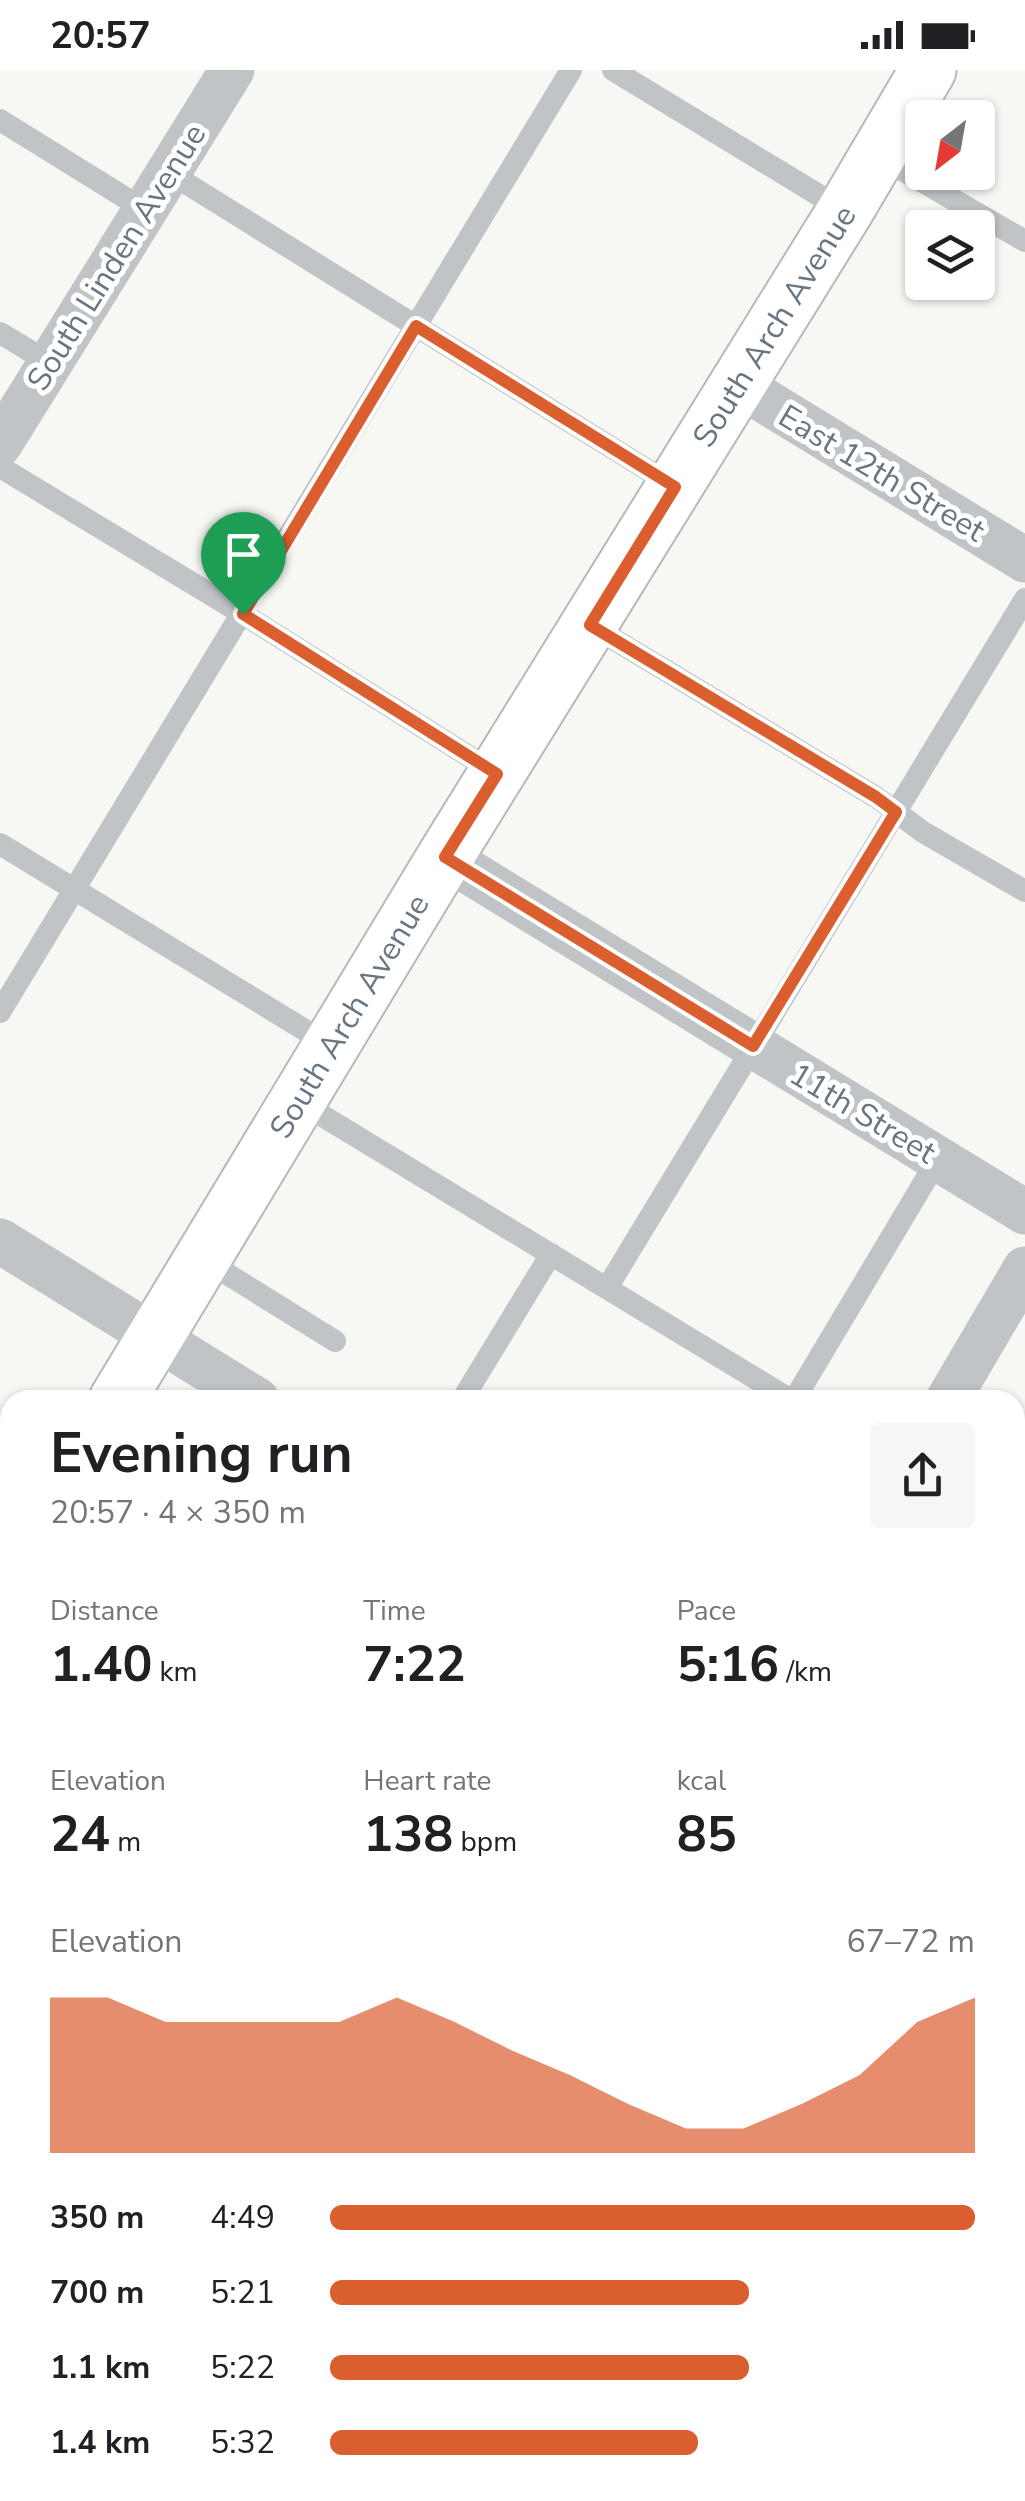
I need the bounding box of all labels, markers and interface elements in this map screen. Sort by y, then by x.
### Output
text: 20:57 [50,10,151,61]
north arrow [905,100,995,190]
map controls [905,100,995,300]
street label: South Linden Avenue [17,116,216,399]
street label: South Arch Avenue [683,197,866,455]
button: layers [905,210,995,300]
street label: East 12th Street [771,395,994,552]
pin [201,512,286,615]
icon: arrive [216,527,271,582]
street label: South Arch Avenue [259,886,439,1146]
street label: 11th Street [782,1053,944,1174]
text: Evening run [50,1416,353,1491]
button: share [870,1423,975,1528]
text: 20:57 · 4 × 350 m [50,1491,306,1534]
text: Distance [50,1592,159,1630]
text: Time [363,1592,426,1630]
text: Pace [677,1592,736,1630]
text: 1.40 [50,1630,152,1699]
text: 7:22 [363,1630,466,1699]
text: 5:16 [677,1630,779,1699]
text: km [152,1653,198,1691]
text: /km [779,1653,832,1691]
text: Elevation [50,1762,166,1800]
text: Heart rate [363,1762,491,1800]
text: kcal [677,1762,726,1800]
text: 24 [50,1800,110,1869]
text: 138 [363,1800,453,1869]
text: 85 [677,1800,737,1869]
text: m [110,1823,141,1861]
text: bpm [453,1823,517,1861]
text: Elevation [50,1920,183,1963]
text: 67–72 m [847,1920,975,1963]
text: 350 m [50,2196,144,2239]
text: 4:49 [210,2196,275,2239]
text: 700 m [50,2271,144,2314]
text: 5:21 [210,2271,275,2314]
text: 1.1 km [50,2346,150,2389]
text: 5:22 [210,2346,275,2389]
text: 1.4 km [50,2421,150,2464]
text: 5:32 [210,2421,275,2464]

